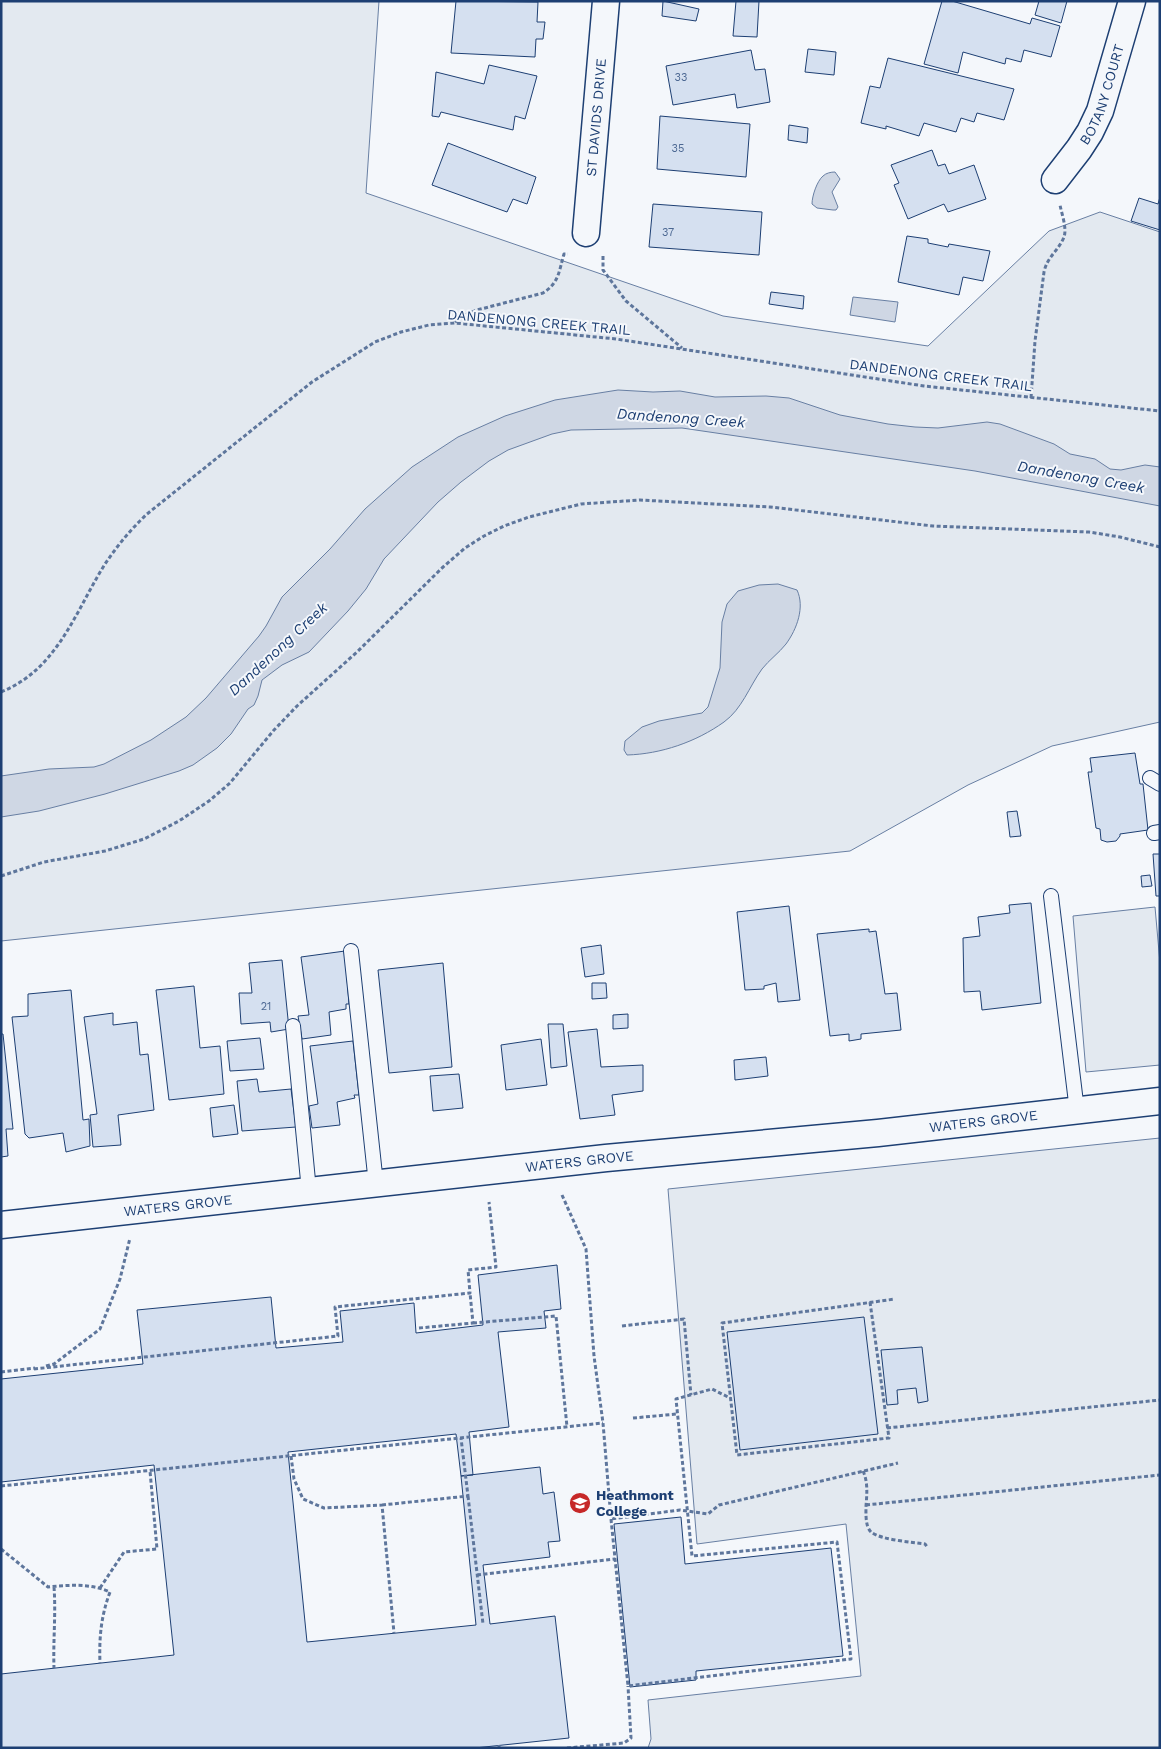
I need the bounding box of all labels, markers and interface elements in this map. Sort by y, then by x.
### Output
street label: BOTANY COURT [1076,42,1127,148]
street label: ST DAVIDS DRIVE [583,58,609,177]
house number: 33 [675,71,687,84]
house number: 35 [672,142,684,155]
house number: 37 [662,226,674,239]
street label: DANDENONG CREEK TRAIL [447,306,631,338]
street label: DANDENONG CREEK TRAIL [849,356,1033,394]
water label: Dandenong Creek [616,405,747,432]
water label: Dandenong Creek [1016,457,1147,497]
water label: Dandenong Creek [225,598,332,699]
house number: 21 [261,1000,271,1013]
street label: WATERS GROVE [928,1107,1039,1135]
street label: WATERS GROVE [524,1147,634,1175]
street label: WATERS GROVE [123,1191,233,1219]
place label: Heathmont College [596,1487,674,1519]
school or university icon: Heathmont College [568,1491,592,1515]

